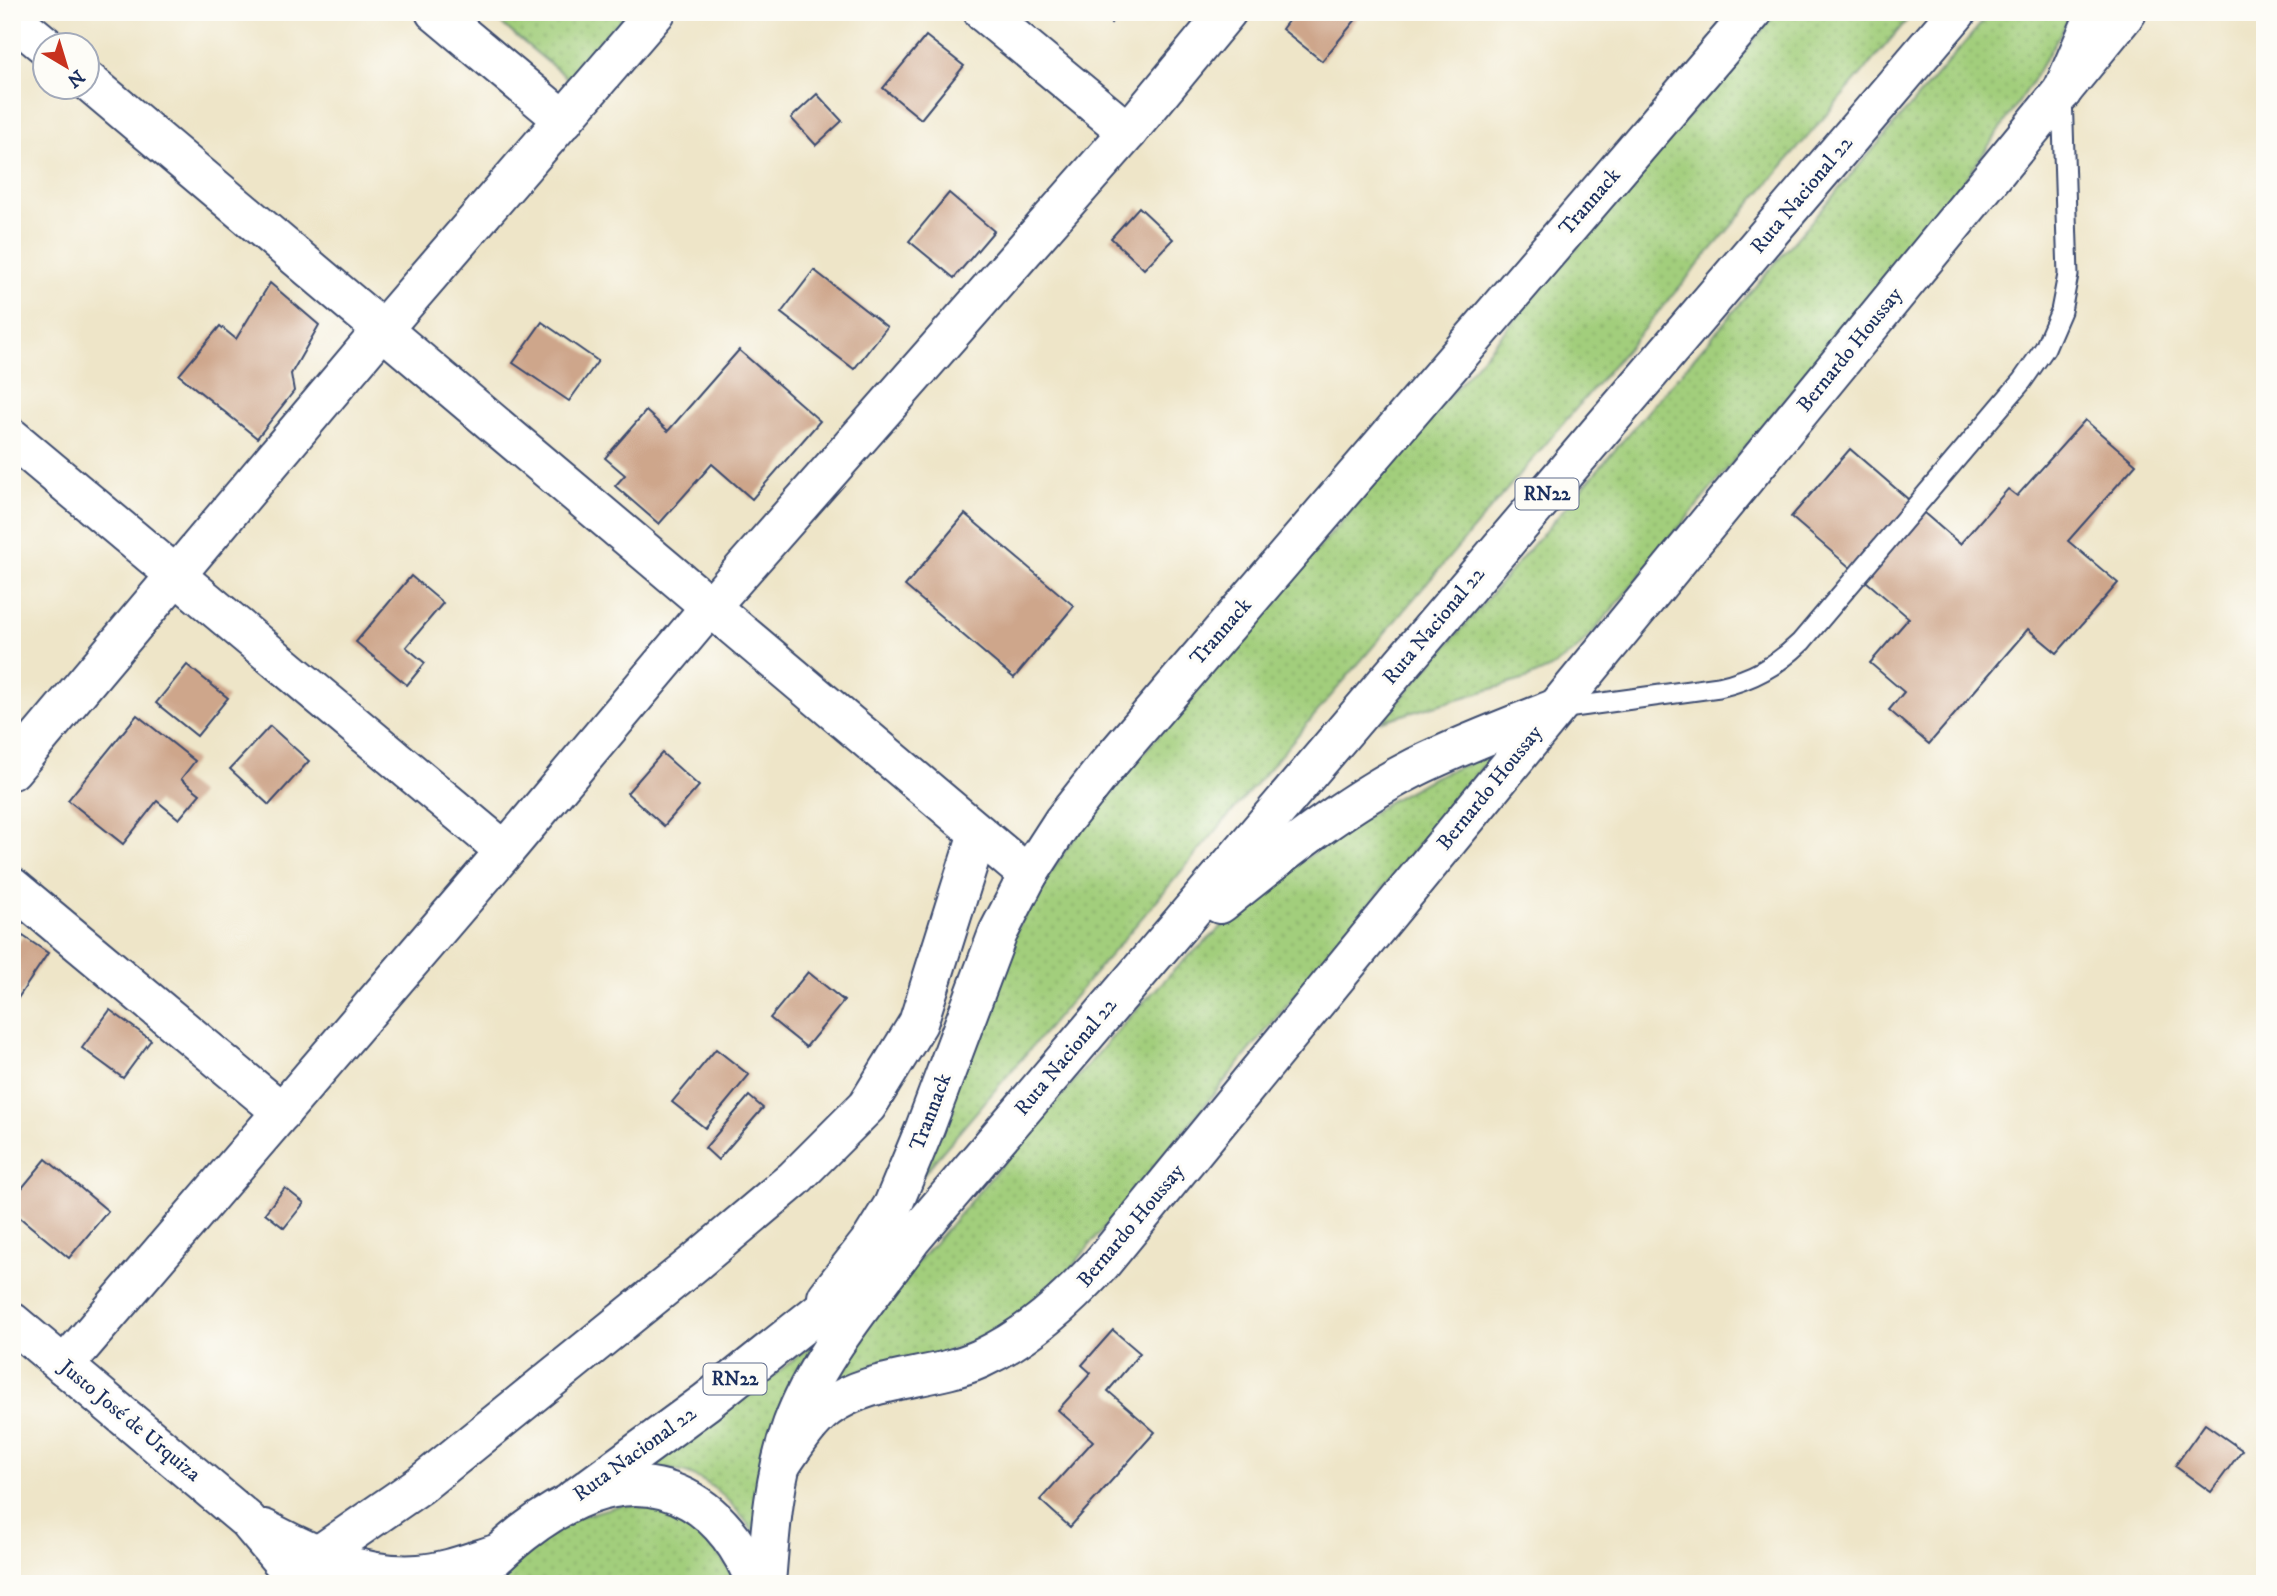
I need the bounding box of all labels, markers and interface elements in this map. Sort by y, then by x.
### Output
north arrow [32,32,102,102]
text: N [62,64,89,92]
street label: Ruta Nacional 22 [1745,130,1859,259]
street label: Trannack [1554,163,1627,241]
street label: Bernardo Houssay [1792,282,1909,418]
road number: RN22 [1516,478,1578,509]
street label: Ruta Nacional 22 [1377,561,1491,690]
street label: Trannack [1185,593,1258,671]
street label: Bernardo Houssay [1432,720,1549,856]
street label: Ruta Nacional 22 [1009,992,1123,1121]
street label: Trannack [904,1069,958,1154]
street label: Bernardo Houssay [1072,1158,1191,1293]
street label: Justo José de Urquiza [53,1353,206,1488]
road number: RN22 [704,1364,766,1394]
street label: Ruta Nacional 22 [568,1400,702,1507]

